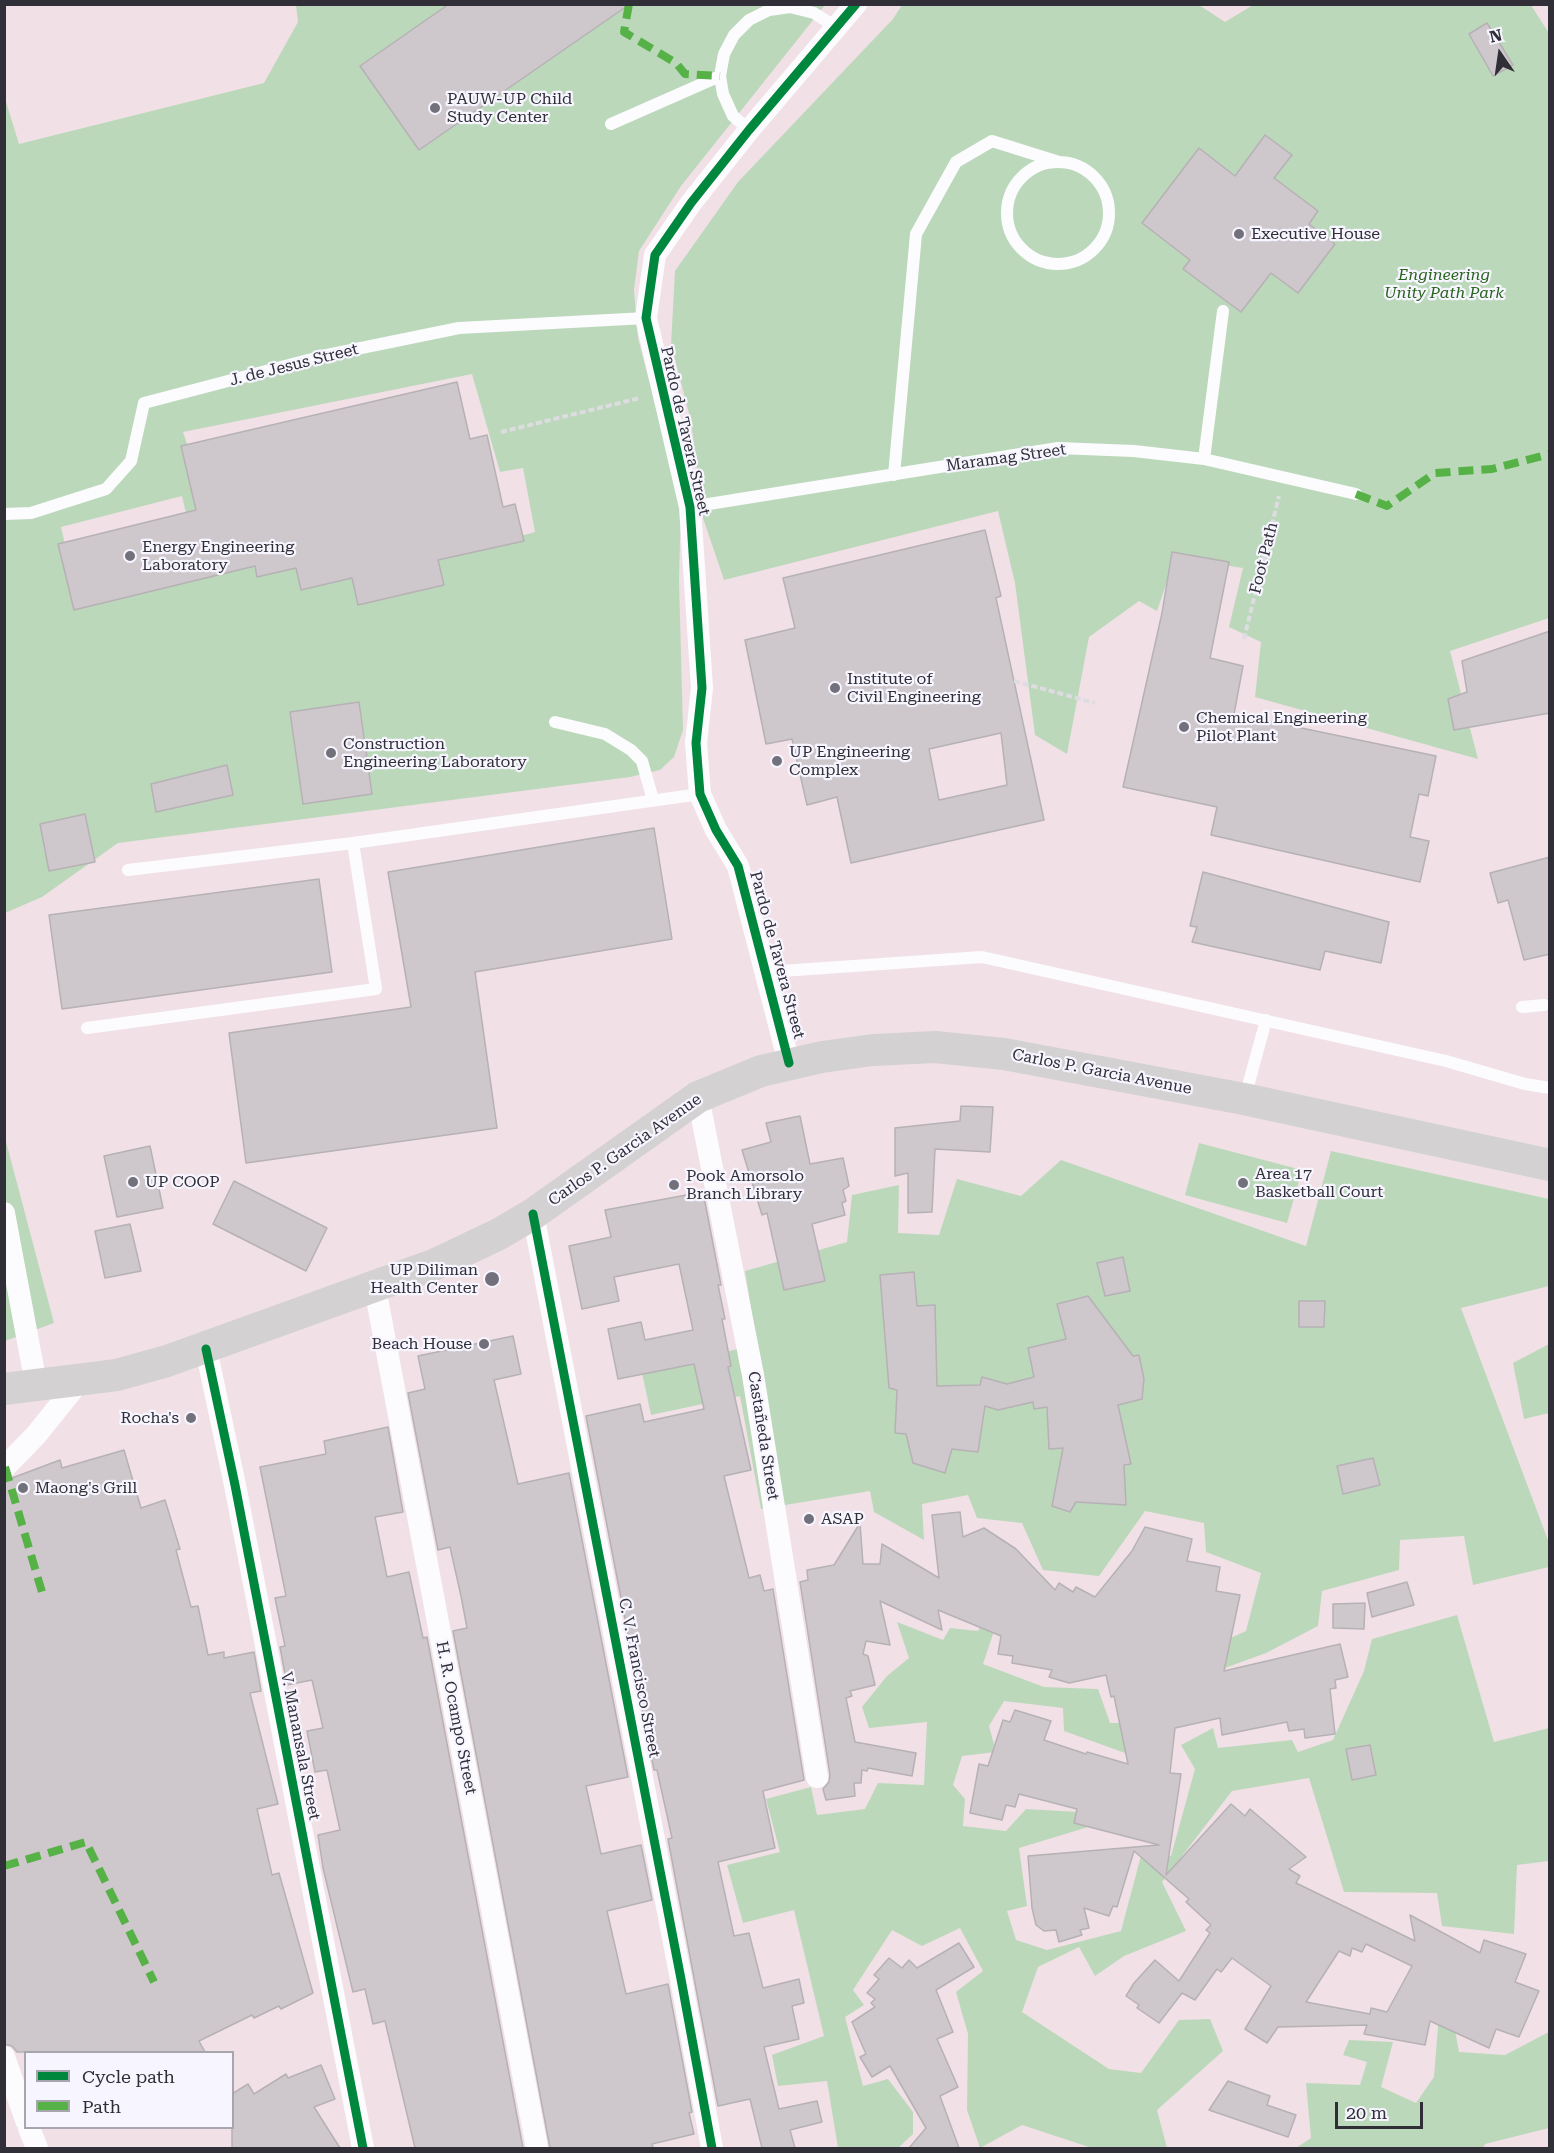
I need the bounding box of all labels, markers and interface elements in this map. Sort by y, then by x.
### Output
north arrow [1470,24,1530,84]
text: N [1488,25,1504,47]
place label: PAUW-UP Child Study Center [447,89,572,127]
marker: PAUW-UP Child Study Center [428,101,442,115]
place label: Executive House [1251,224,1380,244]
marker: Executive House [1232,227,1246,241]
park label: Engineering Unity Path Park [1384,265,1504,303]
street label: J. de Jesus Street [228,340,360,390]
street label: Pardo de Tavera Street [656,345,714,517]
street label: Maramag Street [945,440,1067,476]
street label: Foot Path [1246,520,1282,596]
place label: Energy Engineering Laboratory [142,537,294,575]
marker: Energy Engineering Laboratory [123,549,137,563]
place label: Institute of Civil Engineering [847,669,981,707]
marker: Institute of Civil Engineering [828,681,842,695]
place label: Chemical Engineering Pilot Plant [1196,708,1367,746]
marker: Chemical Engineering Pilot Plant [1177,720,1191,734]
place label: Construction Engineering Laboratory [343,734,527,772]
place label: UP Engineering Complex [789,742,910,780]
marker: Construction Engineering Laboratory [324,746,338,760]
marker: UP Engineering Complex [770,754,784,768]
street label: Pardo de Tavera Street [745,869,809,1041]
street label: Carlos P. Garcia Avenue [1011,1045,1193,1099]
street label: Carlos P. Garcia Avenue [545,1090,705,1210]
place label: Area 17 Basketball Court [1255,1164,1383,1202]
place label: Pook Amorsolo Branch Library [686,1166,804,1204]
place label: UP COOP [145,1172,220,1192]
marker: UP COOP [126,1175,140,1189]
marker: Area 17 Basketball Court [1236,1176,1250,1190]
marker: Pook Amorsolo Branch Library [667,1178,681,1192]
place label: UP Diliman Health Center [370,1260,478,1298]
marker: UP Diliman Health Center [483,1270,501,1288]
place label: Beach House [371,1334,472,1354]
marker: Beach House [477,1337,491,1351]
street label: Castañeda Street [743,1370,783,1502]
place label: Rocha's [121,1408,179,1428]
marker: Rocha's [184,1411,198,1425]
place label: Maong's Grill [35,1478,137,1498]
marker: Maong's Grill [16,1481,30,1495]
place label: ASAP [821,1509,864,1529]
marker: ASAP [802,1512,816,1526]
street label: C. V. Francisco Street [614,1597,664,1759]
street label: H. R. Ocampo Street [432,1640,480,1796]
street label: V. Manansala Street [276,1670,324,1822]
legend [24,2051,234,2129]
text: Cycle path [82,2066,175,2087]
scale bar [1338,2090,1426,2128]
text: Path [82,2096,121,2117]
text: 20 m [1346,2102,1387,2123]

